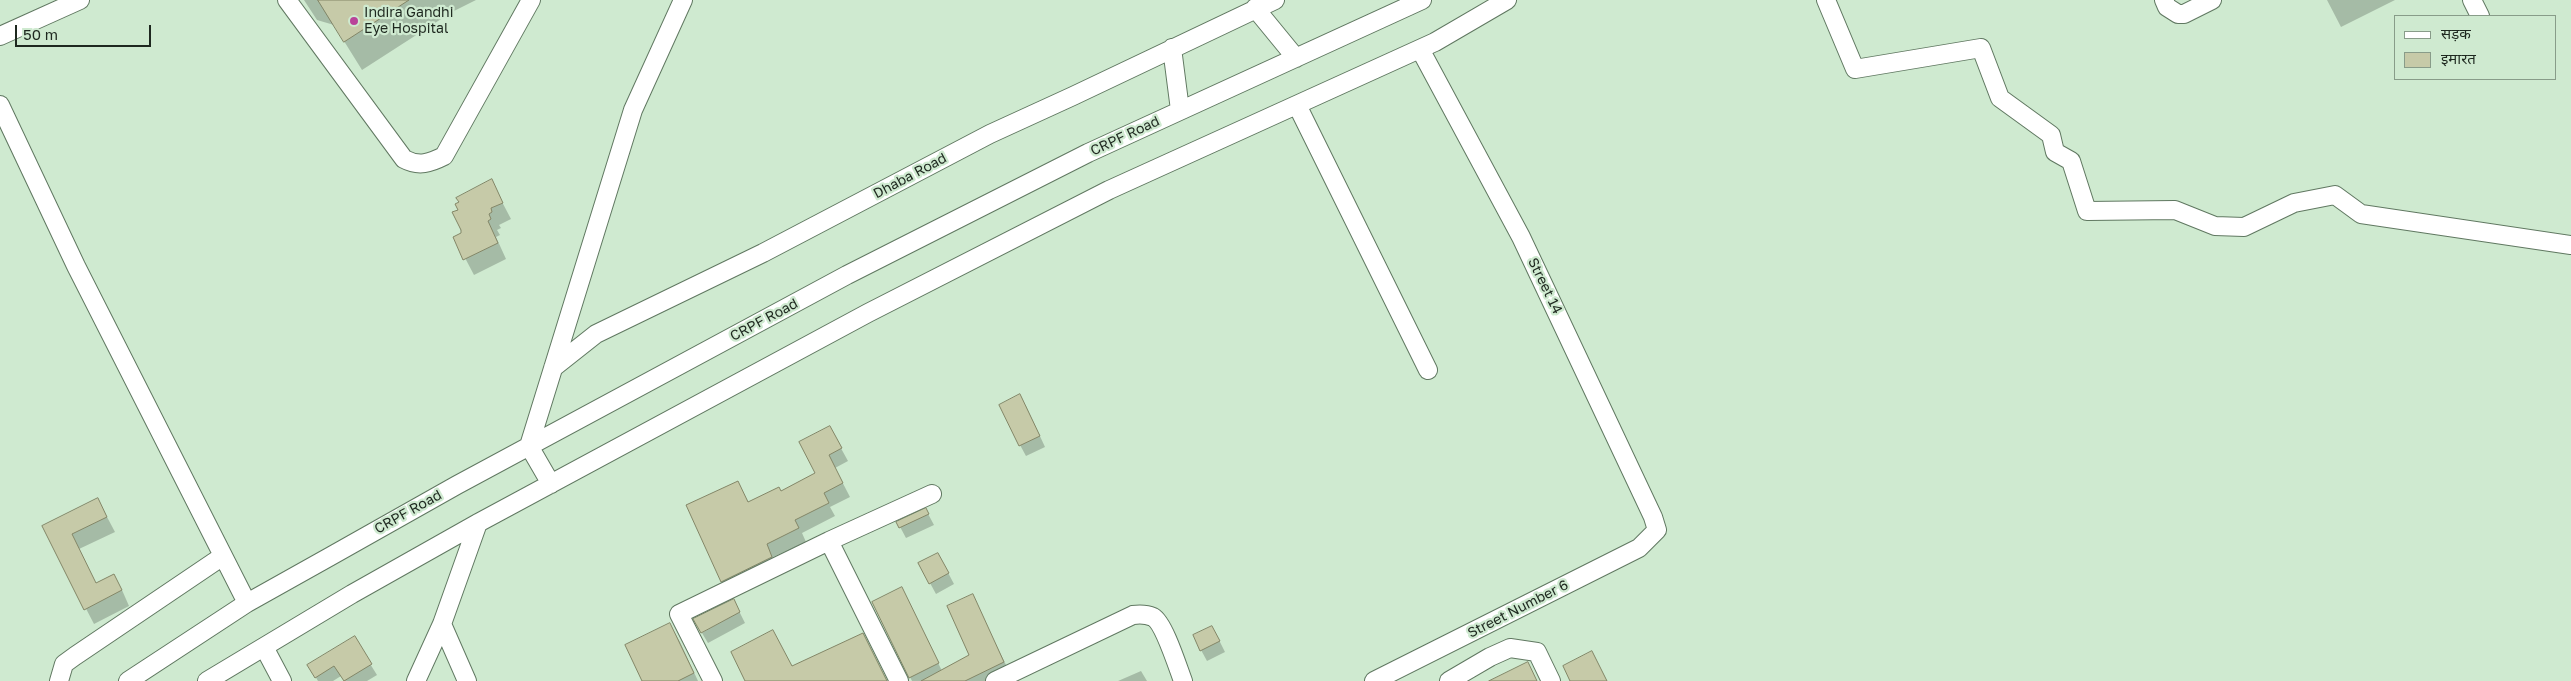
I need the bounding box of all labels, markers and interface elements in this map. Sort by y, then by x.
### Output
place label: Indira Gandhi Eye Hospital [364,5,453,38]
scale bar [18,15,154,47]
marker: Indira Gandhi Eye Hospital [348,15,360,27]
legend [2394,15,2556,80]
text: सड़क [2441,24,2471,42]
text: 50 m [23,25,58,43]
text: इमारत [2441,49,2476,67]
street label: CRPF Road [1088,113,1162,159]
street label: Dhaba Road [870,150,950,202]
street label: Street 14 [1524,255,1566,317]
street label: CRPF Road [727,295,801,345]
street label: CRPF Road [371,487,445,537]
street label: Street Number 6 [1465,576,1571,642]

